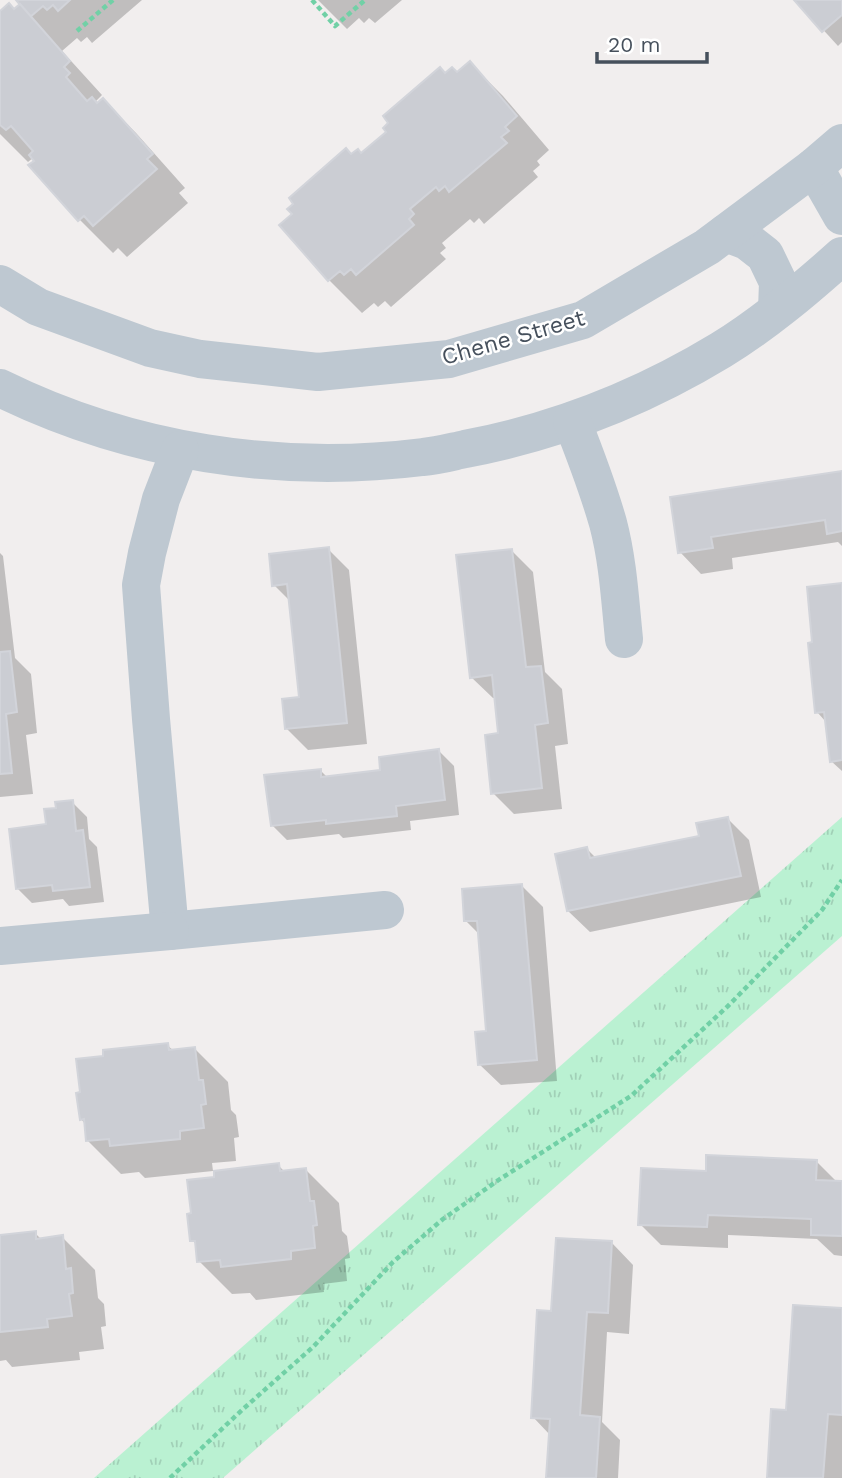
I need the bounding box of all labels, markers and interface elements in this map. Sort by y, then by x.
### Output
scale bar [597,21,707,65]
text: 20 m [608,32,660,57]
street label: Chene Street [438,304,588,371]

